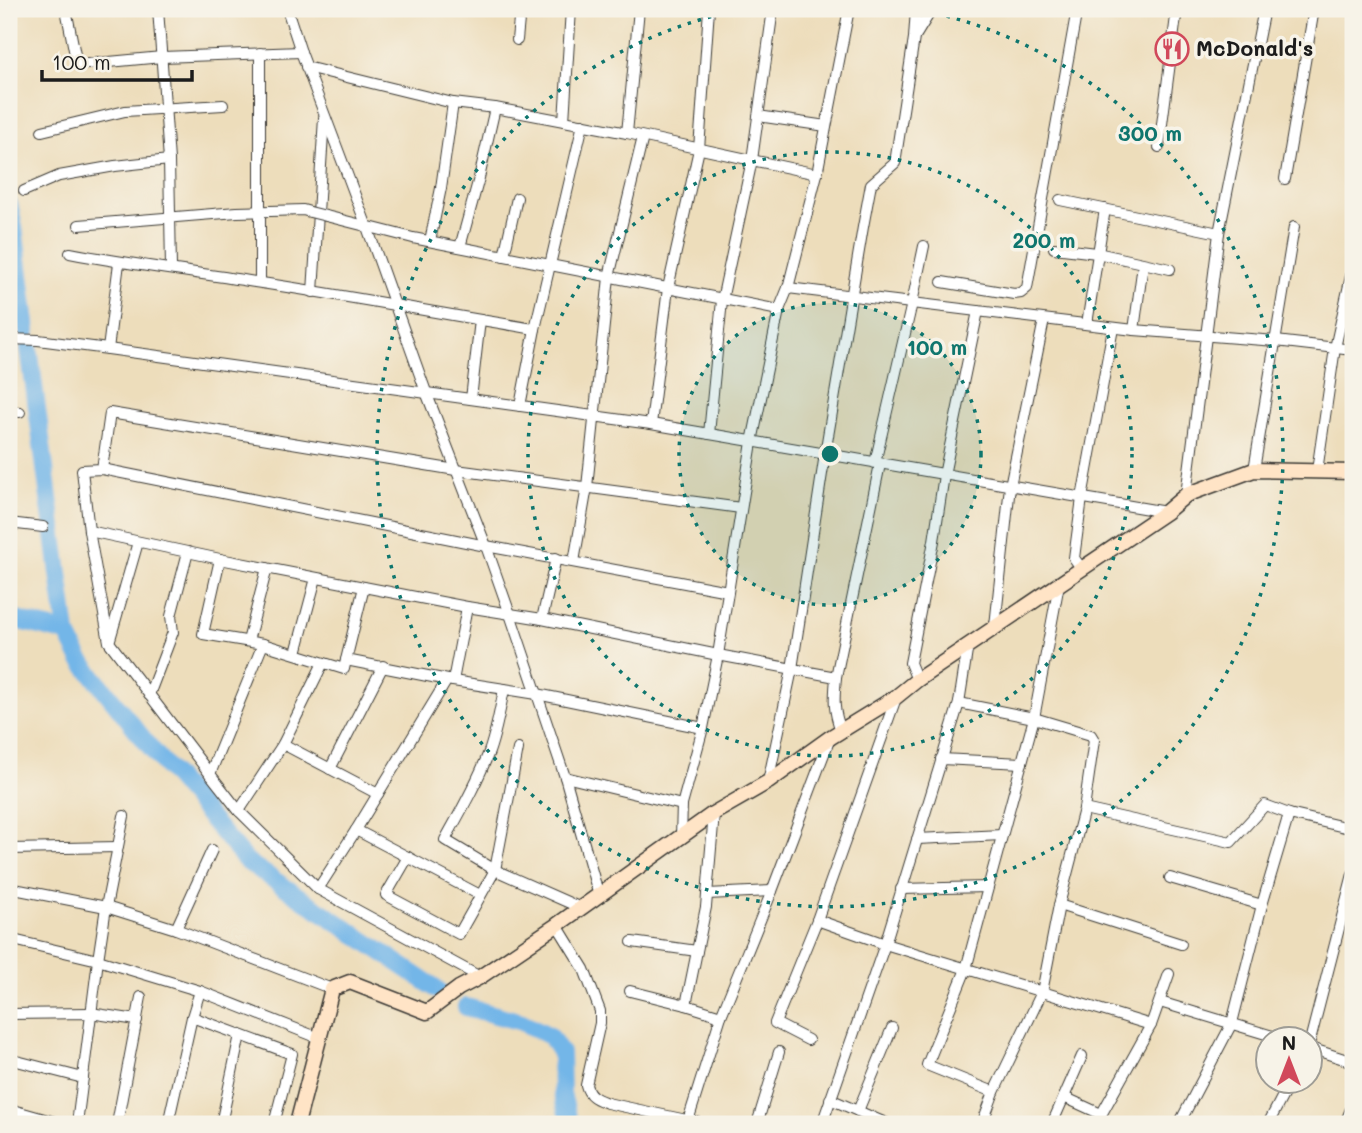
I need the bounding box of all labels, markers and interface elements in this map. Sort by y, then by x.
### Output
restaurant icon: McDonald's [1153,30,1191,68]
place label: McDonald's [1196,34,1313,61]
scale bar [42,38,192,82]
text: 100 m [52,48,111,75]
text: 300 m [1118,119,1182,146]
text: 200 m [1013,226,1075,253]
text: 100 m [907,333,967,360]
centre of rings [818,442,842,466]
north arrow [1254,1024,1324,1094]
text: N [1282,1030,1296,1055]

